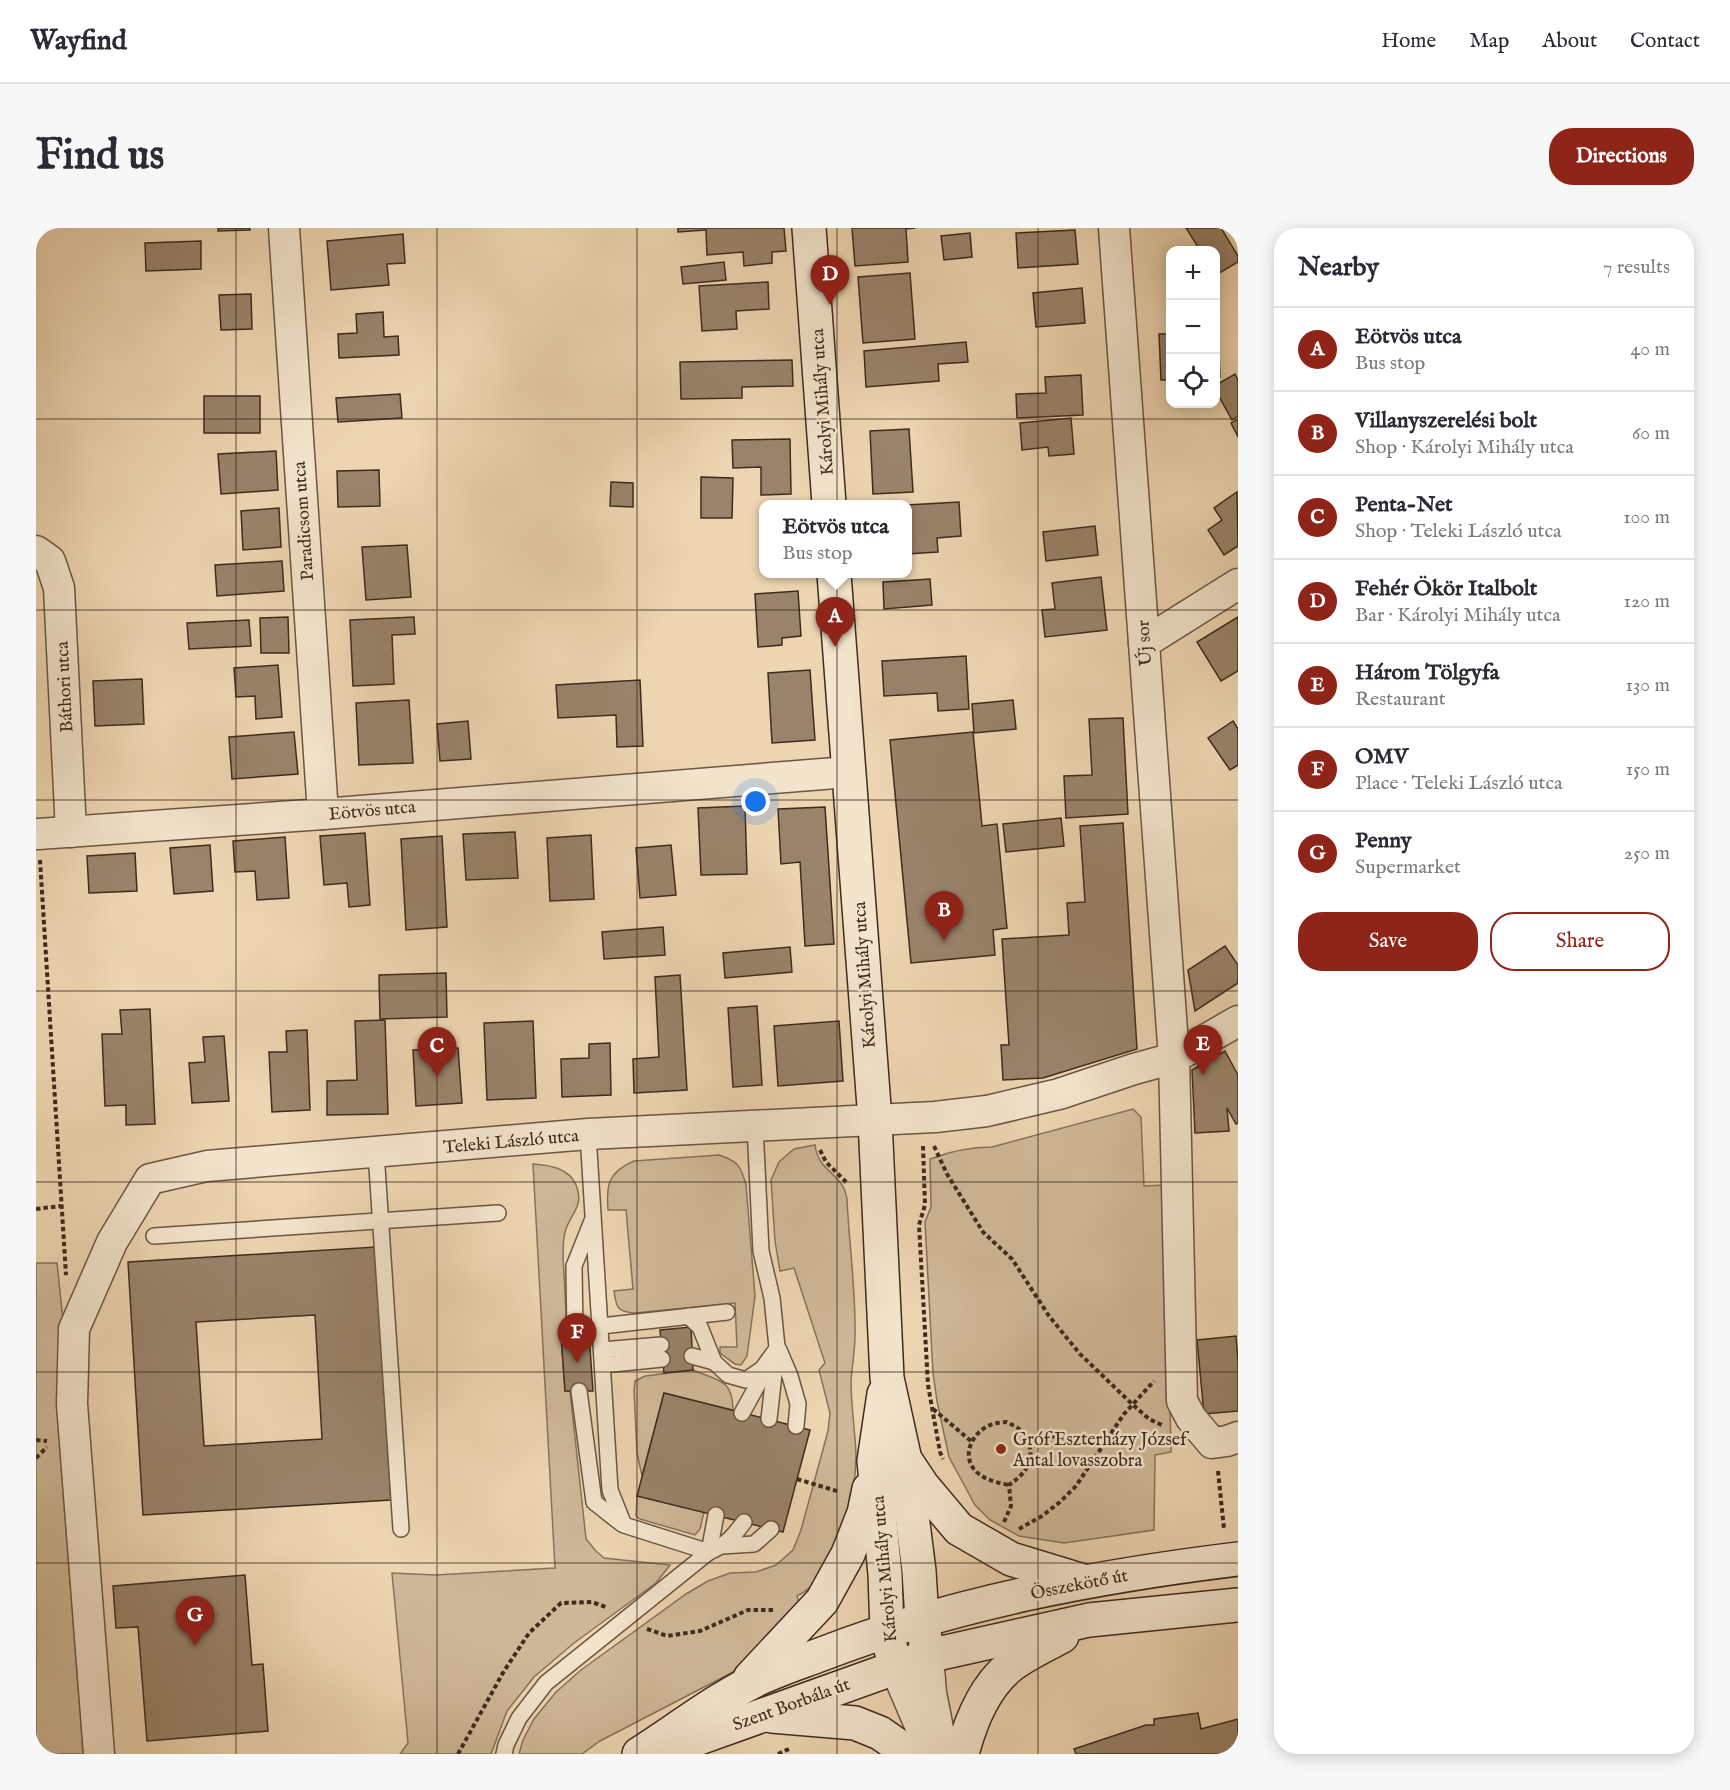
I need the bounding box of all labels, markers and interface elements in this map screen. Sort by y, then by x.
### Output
text: Wayfind [30,24,127,59]
text: Home [1381,28,1436,55]
text: Map [1469,28,1509,55]
text: About [1542,28,1597,55]
text: Contact [1630,28,1700,55]
button: Directions [1549,128,1694,185]
text: Find us [36,130,164,183]
map controls [1166,246,1220,408]
button: + [1166,246,1220,300]
text: Nearby [1298,251,1379,284]
text: 7 results [1603,255,1670,280]
pin: D [810,256,850,305]
button: − [1166,300,1220,354]
text: Eötvös utca [1355,323,1462,351]
street label: Károlyi Mihály utca [807,328,840,476]
text: A [1311,337,1324,362]
text: 40 m [1631,337,1670,362]
text: Bus stop [1355,351,1425,376]
button: locate [1166,354,1220,408]
text: Villanyszerelési bolt [1355,407,1537,435]
text: B [1311,421,1324,446]
text: 60 m [1632,421,1670,446]
text: Shop · Károlyi Mihály utca [1355,435,1574,460]
street label: Paradicsom utca [289,460,320,581]
text: Penta-Net [1355,491,1453,519]
popup [759,500,912,578]
text: C [1310,505,1325,530]
text: 100 m [1623,505,1670,530]
text: Eötvös utca [782,513,889,541]
text: Shop · Teleki László utca [1355,519,1562,544]
text: Bus stop [782,541,853,566]
text: Fehér Ökör Italbolt [1355,575,1537,603]
text: D [1309,589,1326,614]
text: 120 m [1624,589,1670,614]
pin: A [816,598,854,647]
text: Bar · Károlyi Mihály utca [1355,603,1561,628]
street label: Új sor [1131,619,1159,667]
street label: Báthori utca [52,640,79,733]
text: Három Tölgyfa [1355,659,1499,687]
text: E [1311,673,1324,698]
text: 130 m [1625,673,1670,698]
text: Restaurant [1355,687,1446,712]
text: OMV [1355,743,1408,771]
text: F [1311,757,1324,782]
text: 150 m [1626,757,1670,782]
text: Place · Teleki László utca [1355,771,1563,796]
your location [741,787,770,816]
street label: Eötvös utca [328,796,417,827]
text: Penny [1355,827,1412,855]
text: G [1310,841,1325,866]
text: 250 m [1624,841,1670,866]
text: Supermarket [1355,855,1461,880]
pin: B [924,892,964,941]
street label: Károlyi Mihály utca [849,901,882,1049]
button: Save [1298,912,1478,971]
button: Share [1490,912,1670,971]
pin: E [1184,1026,1222,1075]
pin: C [418,1028,456,1077]
street label: Teleki László utca [442,1125,580,1160]
pin: F [558,1314,596,1363]
place label: Gróf Eszterházy József Antal lovasszobra [1012,1429,1190,1473]
marker: Gróf Eszterházy József Antal lovasszobra [994,1442,1008,1456]
street label: Károlyi Mihály utca [868,1494,903,1643]
street label: Összekötő út [1028,1564,1130,1606]
pin: G [176,1596,214,1646]
street label: Szent Borbála út [730,1674,853,1737]

